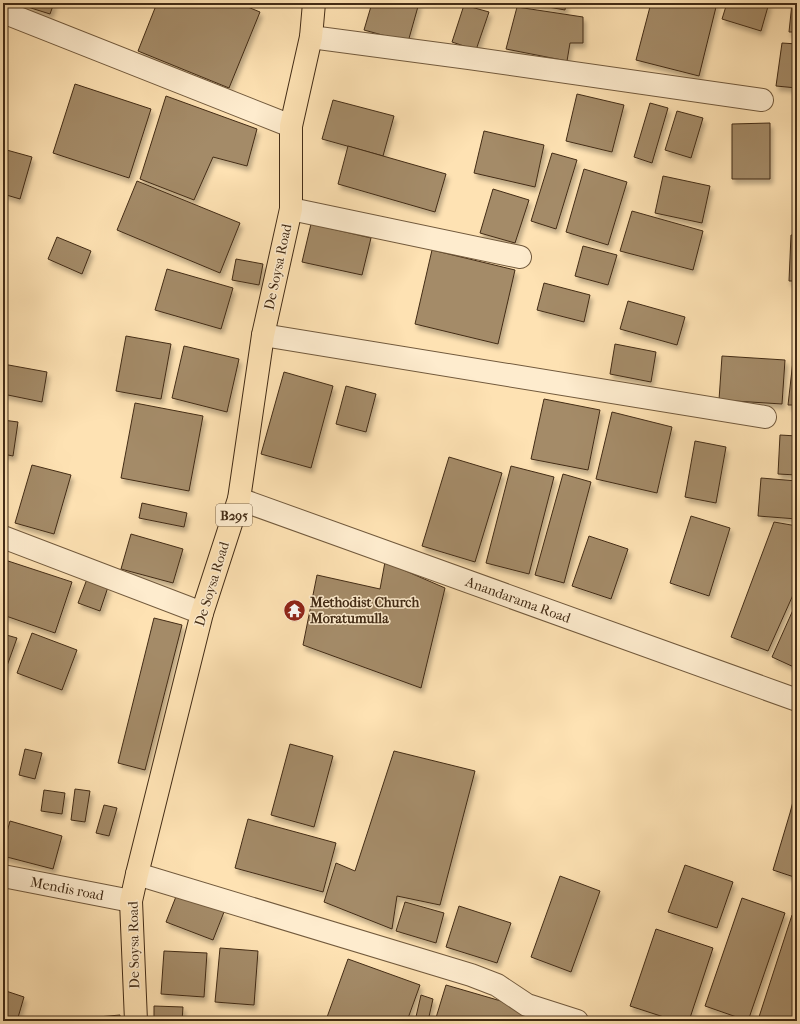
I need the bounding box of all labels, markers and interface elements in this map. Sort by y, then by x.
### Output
street label: De Soysa Road [261,222,296,312]
road number: B295 [216,504,252,526]
street label: De Soysa Road [191,539,233,628]
street label: Anandarama Road [462,573,573,627]
place label: Methodist Church Moratumulla [309,594,420,627]
temple icon: Methodist Church Moratumulla [282,597,308,623]
street label: Mendis road [29,874,106,905]
street label: De Soysa Road [125,901,143,989]

